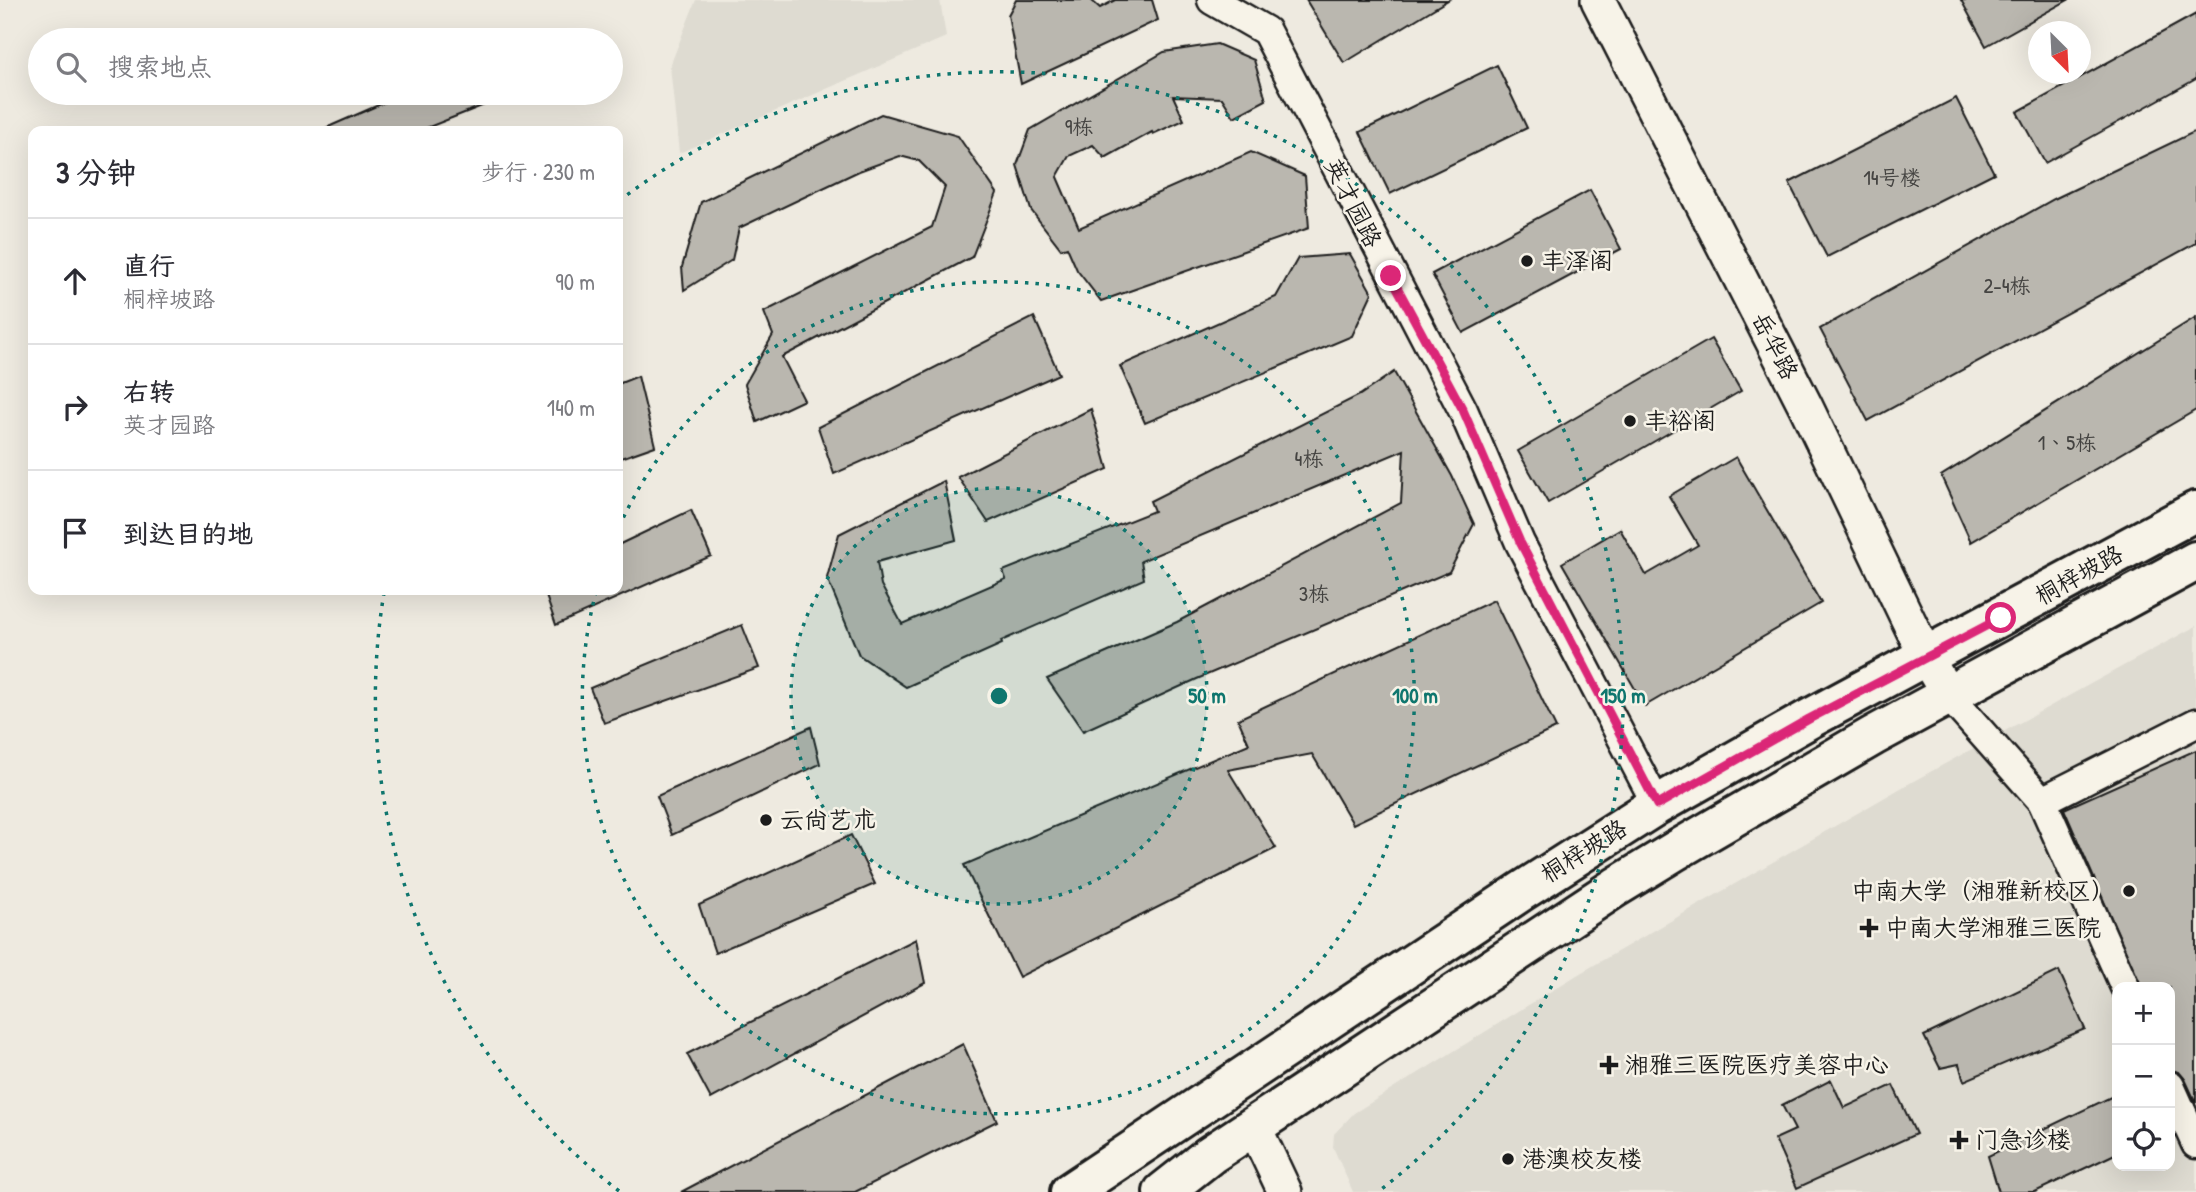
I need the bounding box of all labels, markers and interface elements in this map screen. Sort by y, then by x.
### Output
north arrow [2028,21,2091,84]
search box [28,28,623,105]
icon: search [52,48,90,86]
text: 搜索地点 [108,49,212,84]
house number: 9栋 [1065,112,1093,141]
text: 3 分钟 [56,152,136,192]
street label: 英才园路 [1318,153,1390,253]
text: 步行 · 230 m [482,156,595,187]
house number: 14号楼 [1863,163,1921,192]
place label: 丰泽阁 [1541,244,1613,276]
text: 直行 [123,248,175,283]
marker: 丰泽阁 [1519,253,1535,269]
route end [1375,260,1406,291]
icon: ahead [56,262,94,300]
text: 90 m [555,266,595,297]
house number: 2-4栋 [1983,271,2031,300]
text: 桐梓坡路 [123,283,215,314]
street label: 岳华路 [1745,306,1806,385]
text: 右转 [123,374,175,409]
icon: right [56,388,94,426]
text: 140 m [547,392,595,423]
place label: 丰裕阁 [1644,404,1716,436]
text: 英才园路 [123,409,215,440]
marker: 丰裕阁 [1622,413,1638,429]
house number: 1、5栋 [2038,428,2096,457]
house number: 4栋 [1295,444,1323,473]
icon: arrive [56,514,94,552]
text: 到达目的地 [123,516,253,551]
street label: 桐梓坡路 [2029,537,2128,611]
house number: 3栋 [1299,579,1329,608]
route start [1985,602,2016,633]
text: 50 m [1188,681,1226,710]
text: 100 m [1392,681,1438,710]
text: 150 m [1600,681,1646,710]
centre of rings [987,684,1011,708]
place label: 云尚艺术 [780,803,876,835]
street label: 桐梓坡路 [1534,811,1633,889]
marker: 云尚艺术 [758,812,774,828]
place label: 中南大学（湘雅新校区） [1851,874,2115,906]
marker: 中南大学（湘雅新校区） [2121,883,2137,899]
place label: 中南大学湘雅三医院 [1885,911,2101,943]
marker: 中南大学湘雅三医院 [1859,918,1879,938]
map controls [2112,982,2175,1171]
button: + [2112,982,2175,1045]
button: − [2112,1045,2175,1108]
place label: 湘雅三医院医疗美容中心 [1625,1048,1889,1080]
marker: 湘雅三医院医疗美容中心 [1599,1055,1619,1075]
button: locate [2112,1108,2175,1171]
place label: 门急诊楼 [1975,1123,2071,1155]
marker: 门急诊楼 [1949,1130,1969,1150]
place label: 港澳校友楼 [1522,1142,1642,1174]
marker: 港澳校友楼 [1500,1151,1516,1167]

